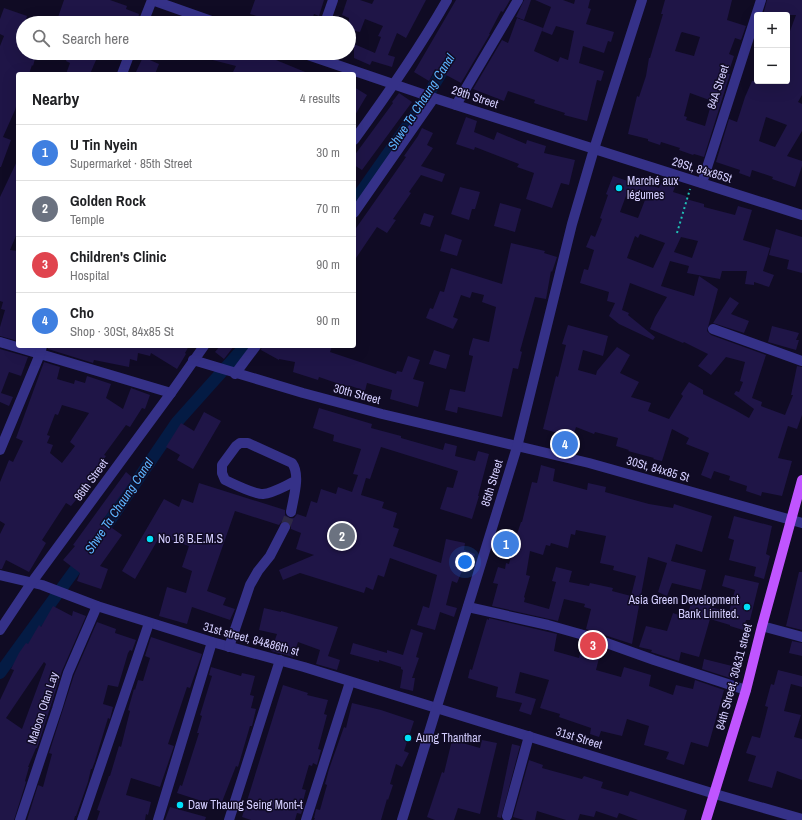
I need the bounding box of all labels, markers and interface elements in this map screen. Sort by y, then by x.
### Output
map controls [754,12,790,84]
button: + [754,12,790,48]
search box [16,16,356,60]
icon: search [30,27,52,49]
text: Search here [62,28,129,49]
button: − [754,48,790,84]
water label: Shwe Ta Chaung Canal [384,50,459,153]
street label: 84A Street [703,62,733,111]
street label: 29th Street [450,82,501,112]
text: Nearby [32,87,79,110]
text: 4 results [300,90,340,107]
text: U Tin Nyein [70,134,137,155]
text: 1 [42,144,48,161]
text: 30 m [316,144,340,161]
street label: 29St, 84x85St [670,153,734,187]
text: Supermarket · 85th Street [70,155,192,172]
place label: Marché aux légumes [627,173,678,203]
marker: Marché aux légumes [614,183,624,193]
text: Golden Rock [70,190,146,211]
text: 2 [42,200,48,217]
text: 70 m [316,200,340,217]
text: Temple [70,211,104,228]
text: Children's Clinic [70,246,167,267]
text: 3 [42,256,48,273]
text: 90 m [316,256,340,273]
text: Hospital [70,267,109,284]
text: Cho [70,302,94,323]
text: 4 [42,312,48,329]
text: 90 m [316,312,340,329]
text: Shop · 30St, 84x85 St [70,323,174,340]
street label: 30th Street [332,380,383,408]
pin: 4 [552,429,578,459]
street label: 30St, 84x85 St [625,452,691,486]
water label: Shwe Ta Chaung Canal [81,455,158,557]
street label: 86th Street [70,456,112,504]
street label: 85th Street [477,457,507,508]
pin: 2 [329,521,355,551]
pin: 1 [493,529,519,559]
place label: No 16 B.E.M.S [158,531,224,547]
marker: No 16 B.E.M.S [145,534,155,544]
your location [455,552,475,572]
place label: Asia Green Development Bank Limited. [628,592,739,622]
marker: Asia Green Development Bank Limited. [742,602,752,612]
street label: 31st street, 84&86th st [201,619,301,660]
street label: 84th Street, 30&31 street [712,622,756,732]
pin: 3 [580,630,606,660]
street label: Maloon Otan Lay [24,670,62,746]
street label: 31st Street [554,723,604,753]
place label: Aung Thanthar [415,730,482,746]
marker: Aung Thanthar [403,733,413,743]
place label: Daw Thaung Seing Mont-t [188,797,303,813]
marker: Daw Thaung Seing Mont-t [175,800,185,810]

